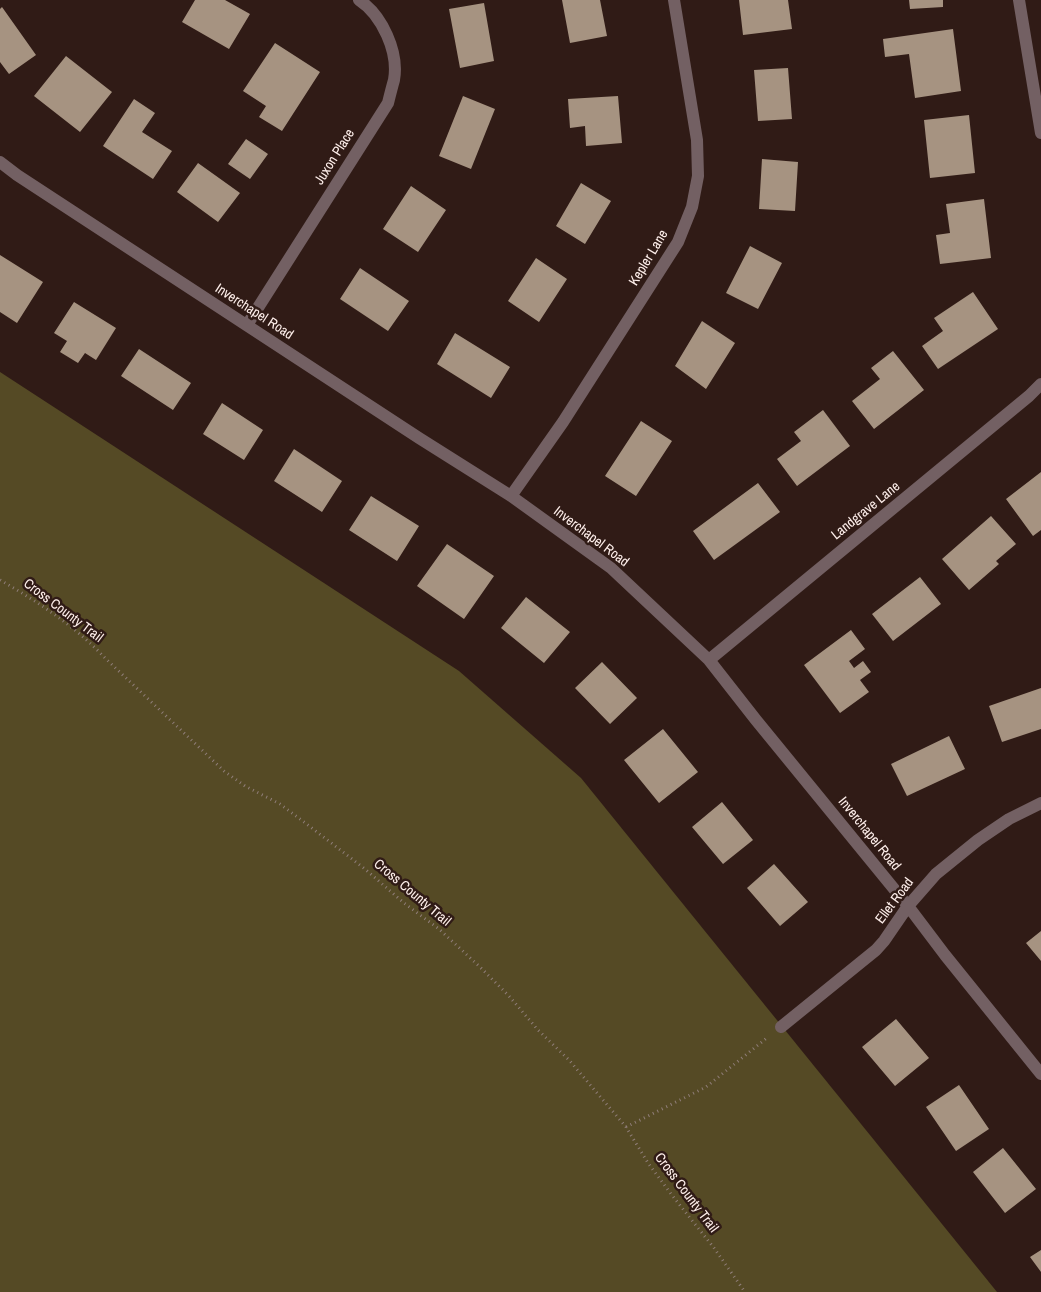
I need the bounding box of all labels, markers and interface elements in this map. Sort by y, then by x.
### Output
street label: Juxon Place [311,126,359,188]
street label: Kepler Lane [626,227,672,289]
street label: Inverchapel Road [212,280,296,344]
street label: Landgrave Lane [828,478,904,544]
street label: Inverchapel Road [550,503,632,571]
street label: Cross County Trail [20,576,106,646]
street label: Inverchapel Road [834,794,904,874]
street label: Cross County Trail [370,856,454,930]
street label: Ellet Road [872,875,918,927]
street label: Cross County Trail [651,1150,721,1236]

